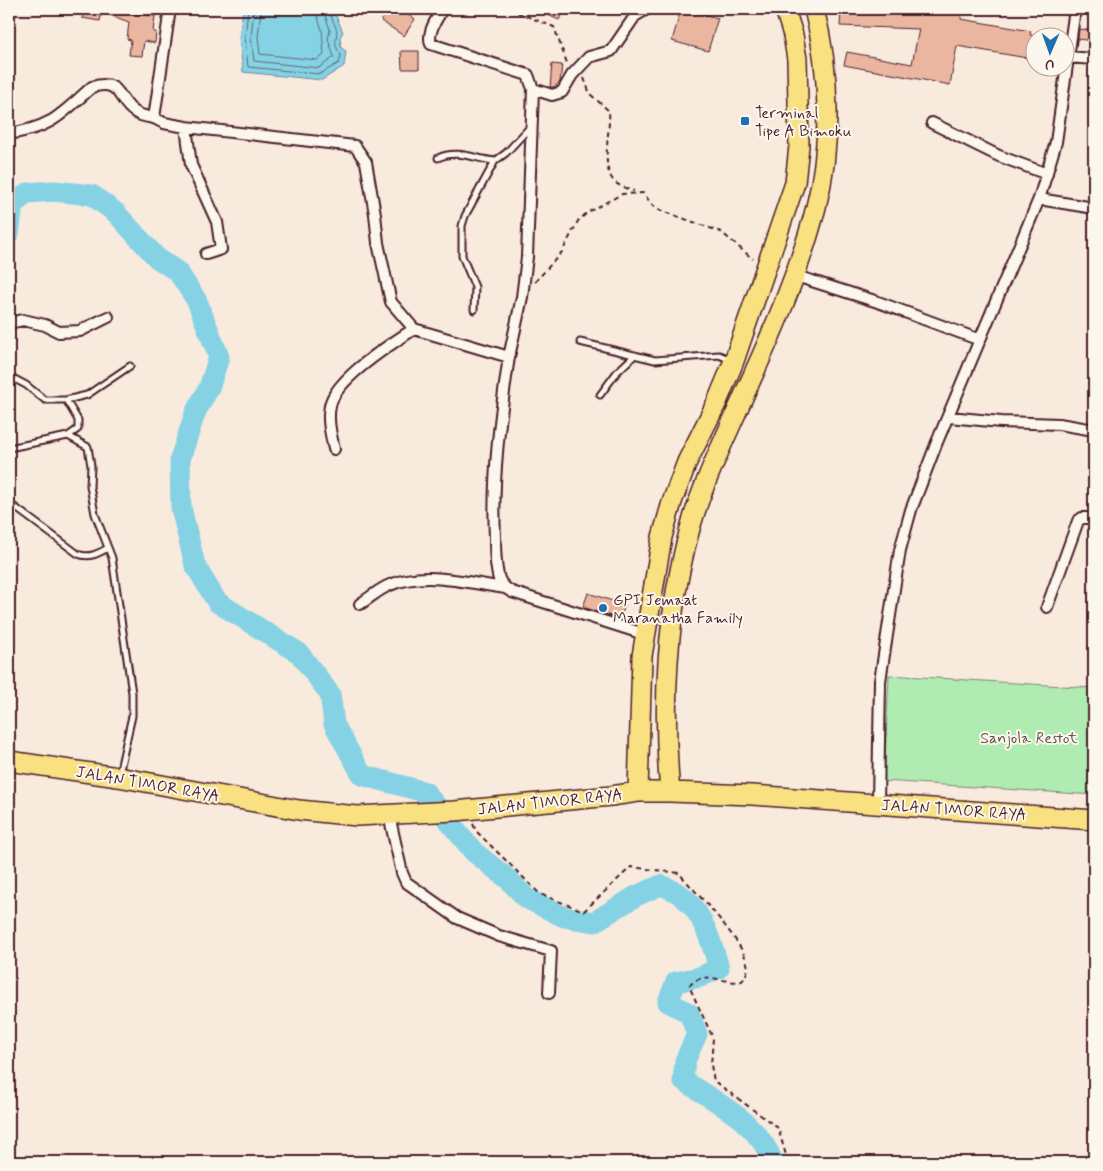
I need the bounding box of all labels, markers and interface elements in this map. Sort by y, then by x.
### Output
north arrow [1026,28,1076,78]
text: U [1045,55,1054,73]
place label: Terminal Tipe A Bimoku [755,103,852,142]
marker: Terminal Tipe A Bimoku [739,115,751,127]
place label: GPI Jemaat Maranatha Family [613,590,743,629]
marker: GPI Jemaat Maranatha Family [597,602,609,614]
park label: Sanjola Restot [980,728,1078,749]
street label: JALAN TIMOR RAYA [74,762,221,807]
street label: JALAN TIMOR RAYA [477,784,624,821]
street label: JALAN TIMOR RAYA [881,795,1027,826]

